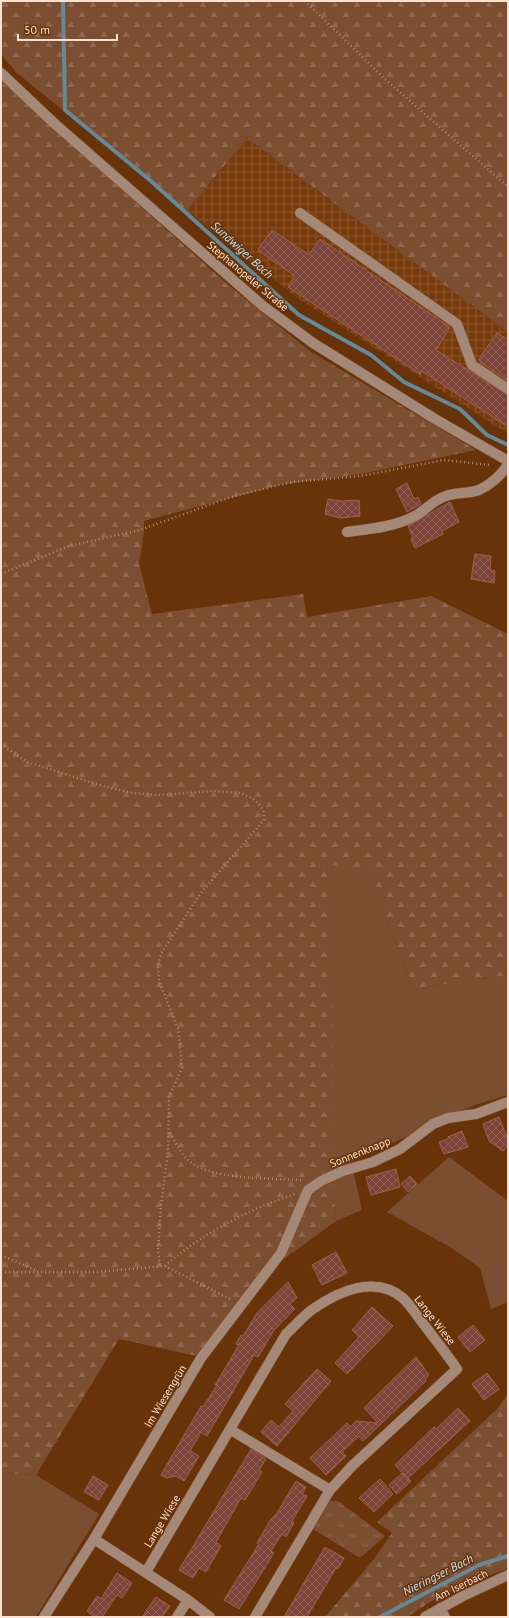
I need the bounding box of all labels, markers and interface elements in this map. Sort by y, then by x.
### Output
scale bar [18,16,117,42]
text: 50 m [24,22,50,37]
water label: Sundwiger Bach [208,218,277,281]
street label: Stephanopeler Straße [204,238,292,314]
street label: Sonnenknapp [328,1134,392,1170]
street label: Lange Wiese [411,1292,459,1348]
street label: Im Wiesengrün [141,1362,189,1430]
street label: Lange Wiese [141,1492,183,1550]
water label: Nieringser Bach [400,1550,476,1599]
street label: Am Iserbach [432,1566,490,1604]

